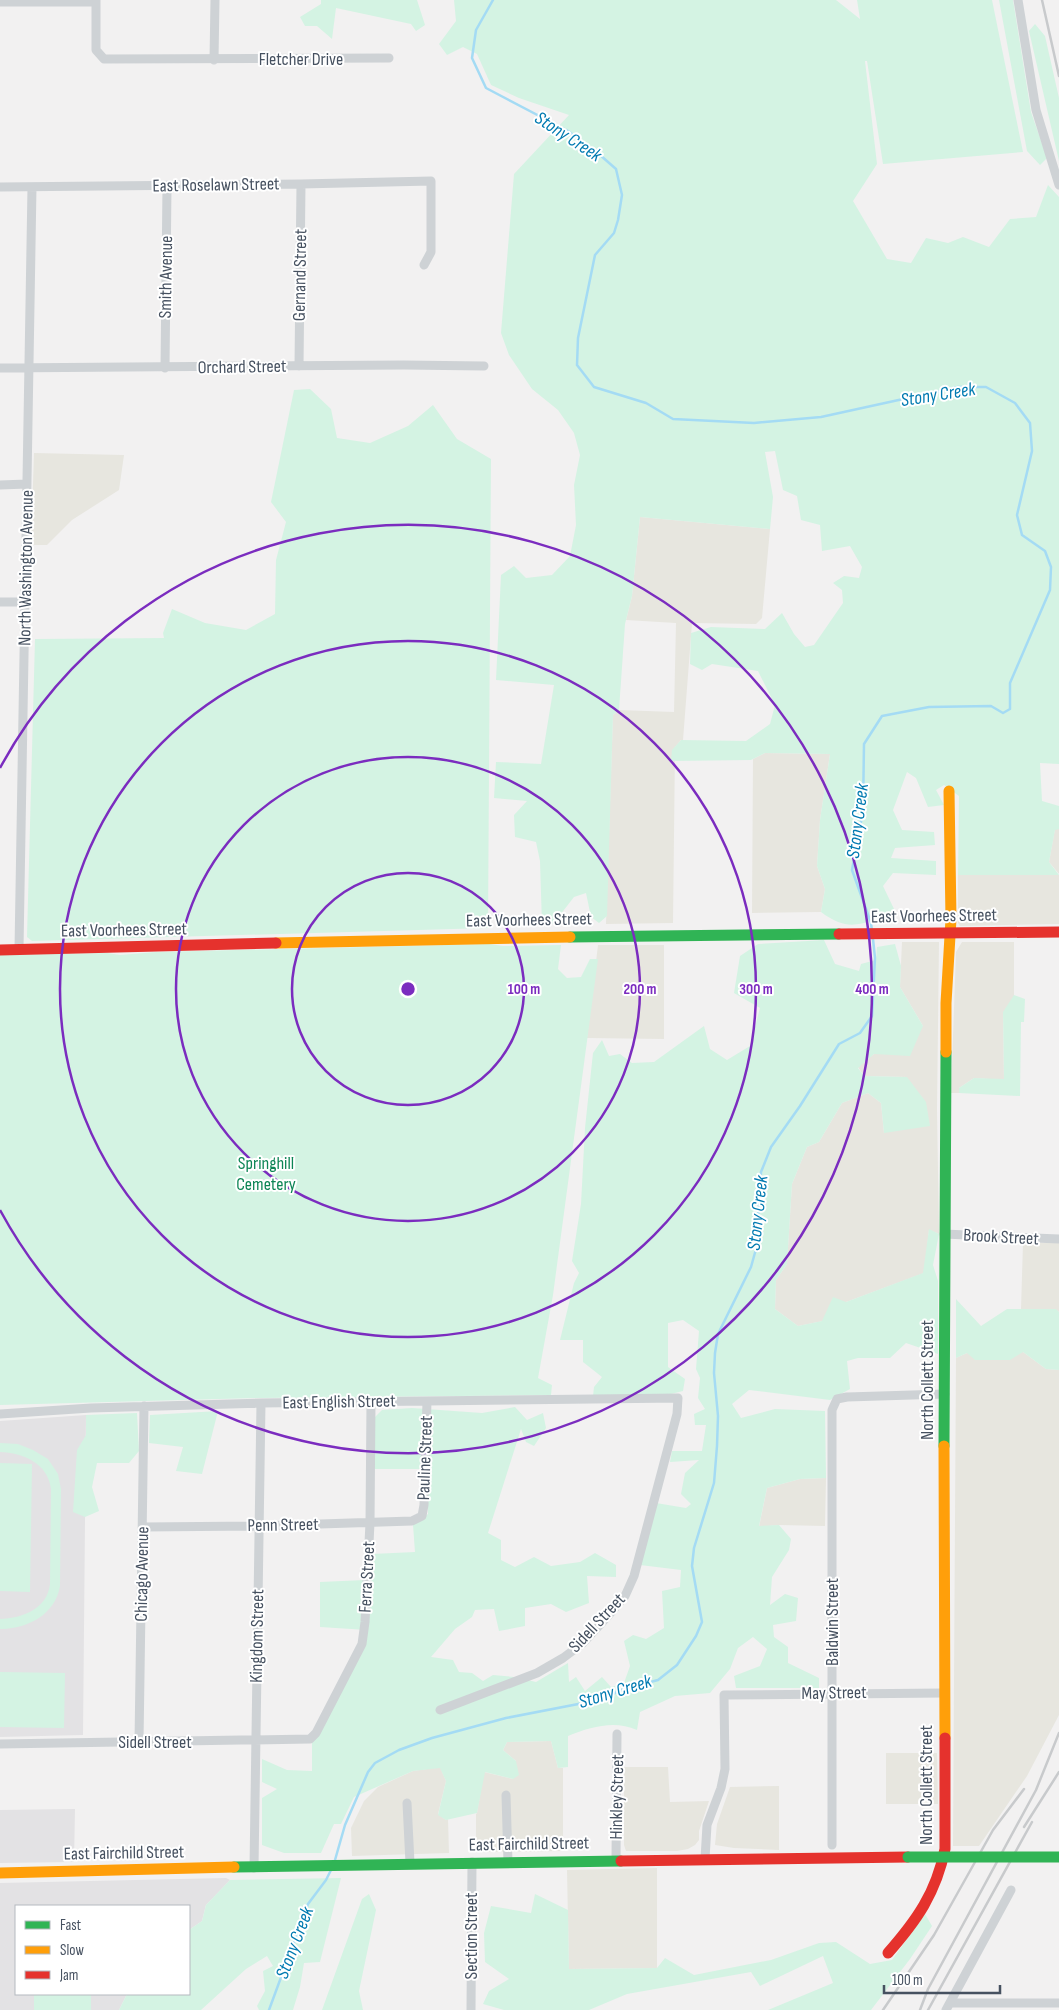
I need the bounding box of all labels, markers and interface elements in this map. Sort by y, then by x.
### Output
street label: Fletcher Drive [259,49,343,70]
water label: Stony Creek [530,107,607,168]
street label: East Roselawn Street [152,173,280,197]
street label: Gernand Street [289,228,311,321]
street label: Smith Avenue [155,235,177,319]
street label: Orchard Street [197,356,287,378]
water label: Stony Creek [899,378,978,412]
street label: North Washington Avenue [14,490,38,646]
water label: Stony Creek [842,781,874,860]
street label: East Voorhees Street [871,904,998,928]
street label: East Voorhees Street [466,908,593,932]
street label: East Voorhees Street [61,918,188,942]
centre of rings [399,980,417,998]
text: 100 m [508,980,540,999]
text: 200 m [623,980,657,999]
text: 300 m [739,980,773,999]
text: 400 m [855,980,889,999]
park label: Springhill Cemetery [236,1153,296,1195]
water label: Stony Creek [743,1173,773,1252]
street label: Brook Street [963,1225,1040,1249]
street label: North Collett Street [917,1320,938,1440]
street label: East English Street [282,1391,396,1413]
street label: Pauline Street [413,1415,437,1501]
street label: Penn Street [247,1514,319,1536]
street label: Chicago Avenue [131,1526,153,1622]
street label: Ferra Street [355,1540,379,1613]
street label: Baldwin Street [822,1578,843,1666]
street label: Kingdom Street [246,1588,268,1683]
street label: Sidell Street [564,1589,630,1657]
water label: Stony Creek [576,1670,655,1714]
street label: May Street [801,1682,867,1704]
street label: North Collett Street [916,1725,937,1845]
street label: Sidell Street [118,1732,192,1753]
street label: Hinkley Street [606,1754,628,1840]
street label: East Fairchild Street [469,1832,590,1856]
street label: East Fairchild Street [64,1841,185,1865]
street label: Section Street [461,1892,482,1979]
water label: Stony Creek [271,1903,320,1982]
legend [15,1905,190,1995]
text: Fast [60,1916,82,1935]
text: Slow [60,1941,84,1960]
scale bar [884,1962,1000,1994]
text: Jam [59,1966,78,1985]
text: 100 m [892,1971,923,1990]

